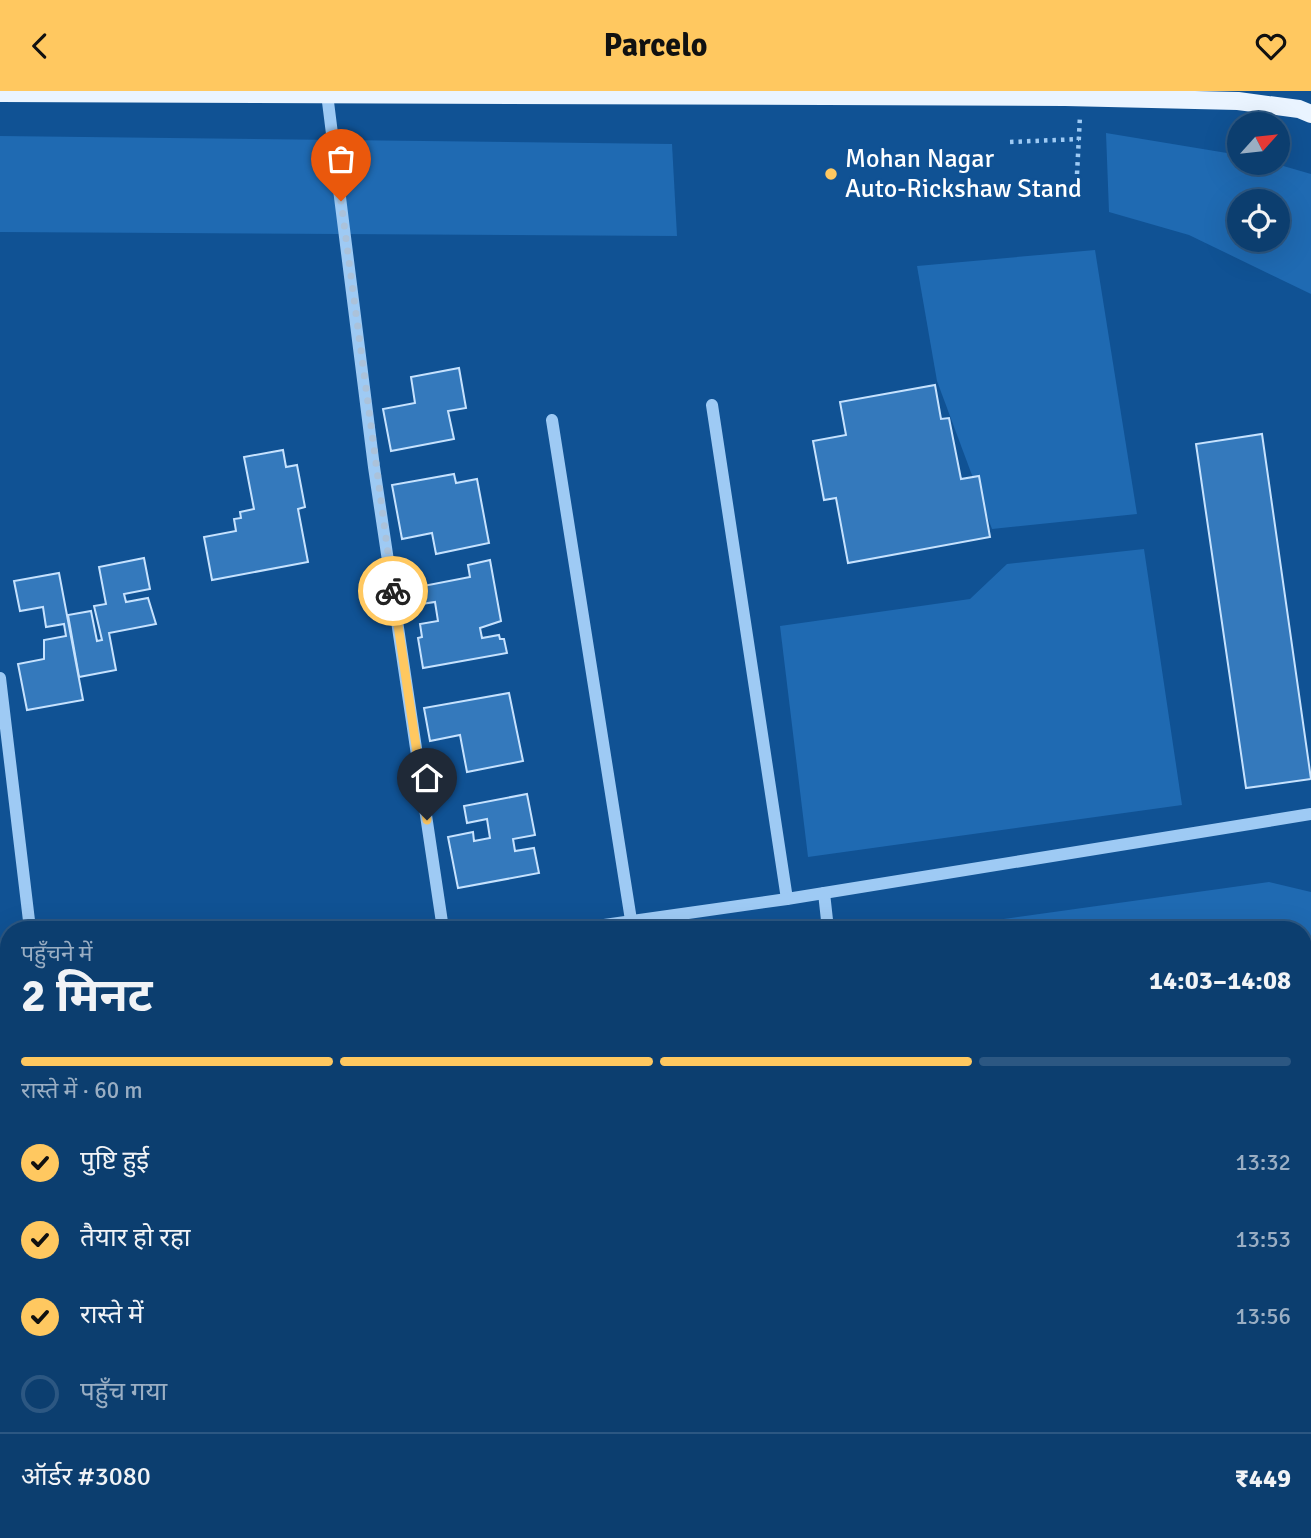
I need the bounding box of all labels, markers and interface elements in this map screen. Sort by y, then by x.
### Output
text: Parcelo [603,26,708,65]
icon: back [21,27,59,65]
icon: heart [1252,27,1290,65]
north arrow [1227,112,1290,175]
map controls [1227,112,1290,252]
pin [311,129,371,201]
icon: bag [322,140,360,178]
place label: Mohan Nagar Auto-Rickshaw Stand [845,143,1082,205]
marker: Mohan Nagar Auto-Rickshaw Stand [823,166,839,182]
button: locate [1227,189,1290,252]
courier [358,556,428,626]
icon: bike [374,572,412,610]
pin [397,748,457,820]
icon: home [408,759,446,797]
text: पहुँचने में [21,939,92,968]
text: 14:03–14:08 [1149,965,1291,997]
text: 2 मिनट [21,968,153,1024]
text: रास्ते में · 60 m [21,1076,143,1105]
icon: check [21,1144,59,1182]
text: पुष्टि हुई [80,1145,149,1177]
text: 13:32 [1235,1148,1291,1177]
icon: check [21,1221,59,1259]
text: तैयार हो रहा [80,1222,190,1254]
text: 13:53 [1235,1225,1291,1254]
icon: check [21,1298,59,1336]
text: रास्ते में [80,1299,144,1331]
text: 13:56 [1235,1302,1291,1331]
text: पहुँच गया [80,1376,167,1408]
text: ऑर्डर #3080 [21,1461,151,1493]
text: ₹449 [1235,1463,1291,1495]

